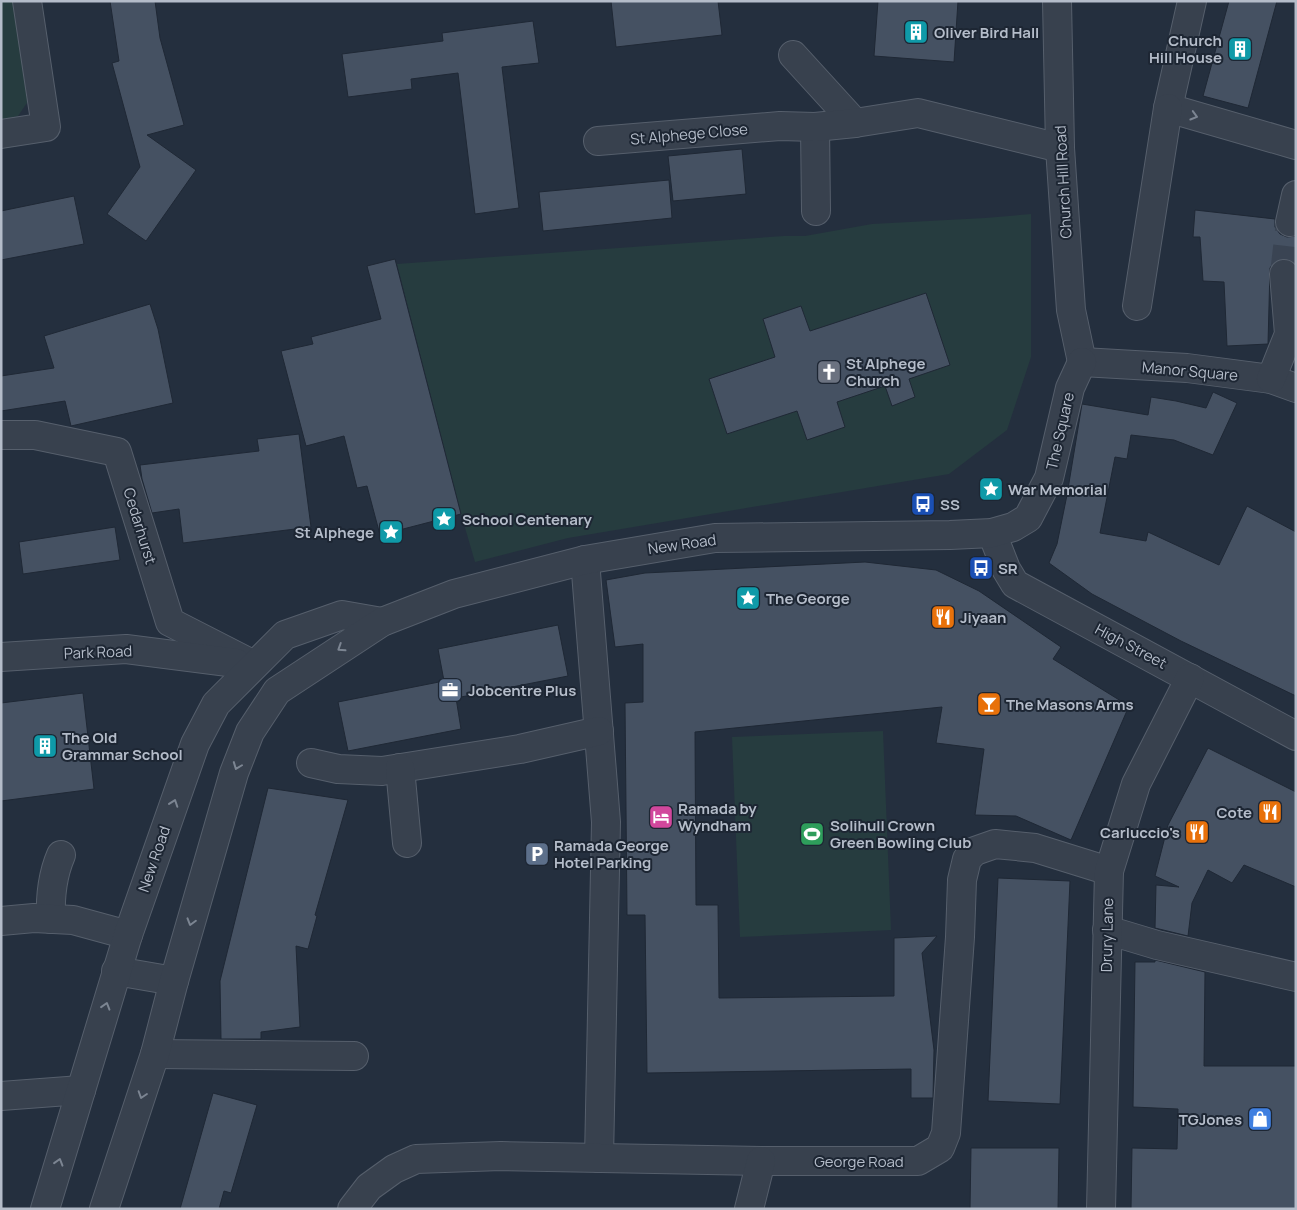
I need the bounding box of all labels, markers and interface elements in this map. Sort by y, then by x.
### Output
building icon: Oliver Bird Hall [903,19,929,45]
place label: Oliver Bird Hall [934,22,1039,43]
place label: Church Hill House [1149,30,1222,68]
building icon: Church Hill House [1227,36,1253,62]
one-way arrow [1189,110,1198,120]
street label: St Alphege Close [629,118,749,150]
street label: Church Hill Road [1050,125,1076,239]
place label: St Alphege Church [846,353,926,391]
street label: Manor Square [1141,356,1239,386]
church icon: St Alphege Church [816,359,842,385]
street label: The Square [1041,390,1079,472]
place icon: War Memorial [978,476,1004,502]
place label: War Memorial [1008,479,1107,500]
street label: Cedarhurst [118,485,162,567]
bus stop icon: SS [910,491,936,517]
place label: SS [940,494,960,515]
place icon: School Centenary [431,506,457,532]
place label: School Centenary [462,509,593,530]
place icon: St Alphege [378,519,404,545]
place label: St Alphege [294,522,374,543]
street label: New Road [646,529,718,559]
bus stop icon: SR [968,555,994,581]
place label: SR [998,558,1018,579]
place icon: The George [735,585,761,611]
place label: The George [766,588,850,609]
restaurant icon: Jiyaan [930,604,956,630]
place label: Jiyaan [960,607,1006,628]
street label: High Street [1091,618,1171,674]
street label: Park Road [63,640,133,664]
one-way arrow [338,642,347,651]
office icon: Jobcentre Plus [437,677,463,703]
place label: Jobcentre Plus [468,680,576,701]
bar icon: The Masons Arms [976,691,1002,717]
place label: The Masons Arms [1006,694,1134,715]
place label: The Old Grammar School [62,727,183,765]
building icon: The Old Grammar School [32,733,58,759]
one-way arrow [232,761,242,769]
place label: Ramada by Wyndham [678,798,757,836]
one-way arrow [168,799,178,807]
restaurant icon: Cote [1257,799,1283,825]
place label: Cote [1217,802,1252,823]
hotel icon: Ramada by Wyndham [648,804,674,830]
place label: Solihull Crown Green Bowling Club [830,815,971,853]
restaurant icon: Carluccio's [1184,819,1210,845]
sports icon: Solihull Crown Green Bowling Club [799,821,825,847]
place label: Carluccio's [1100,822,1180,843]
street label: New Road [133,823,175,895]
place label: Ramada George Hotel Parking [554,835,669,873]
parking icon: Ramada George Hotel Parking [524,841,550,867]
street label: Drury Lane [1096,897,1118,972]
one-way arrow [186,917,196,925]
one-way arrow [100,1003,110,1011]
one-way arrow [137,1090,147,1098]
shop icon: TGJones [1247,1106,1273,1132]
place label: TGJones [1179,1109,1242,1130]
street label: George Road [814,1151,904,1172]
one-way arrow [54,1158,64,1167]

